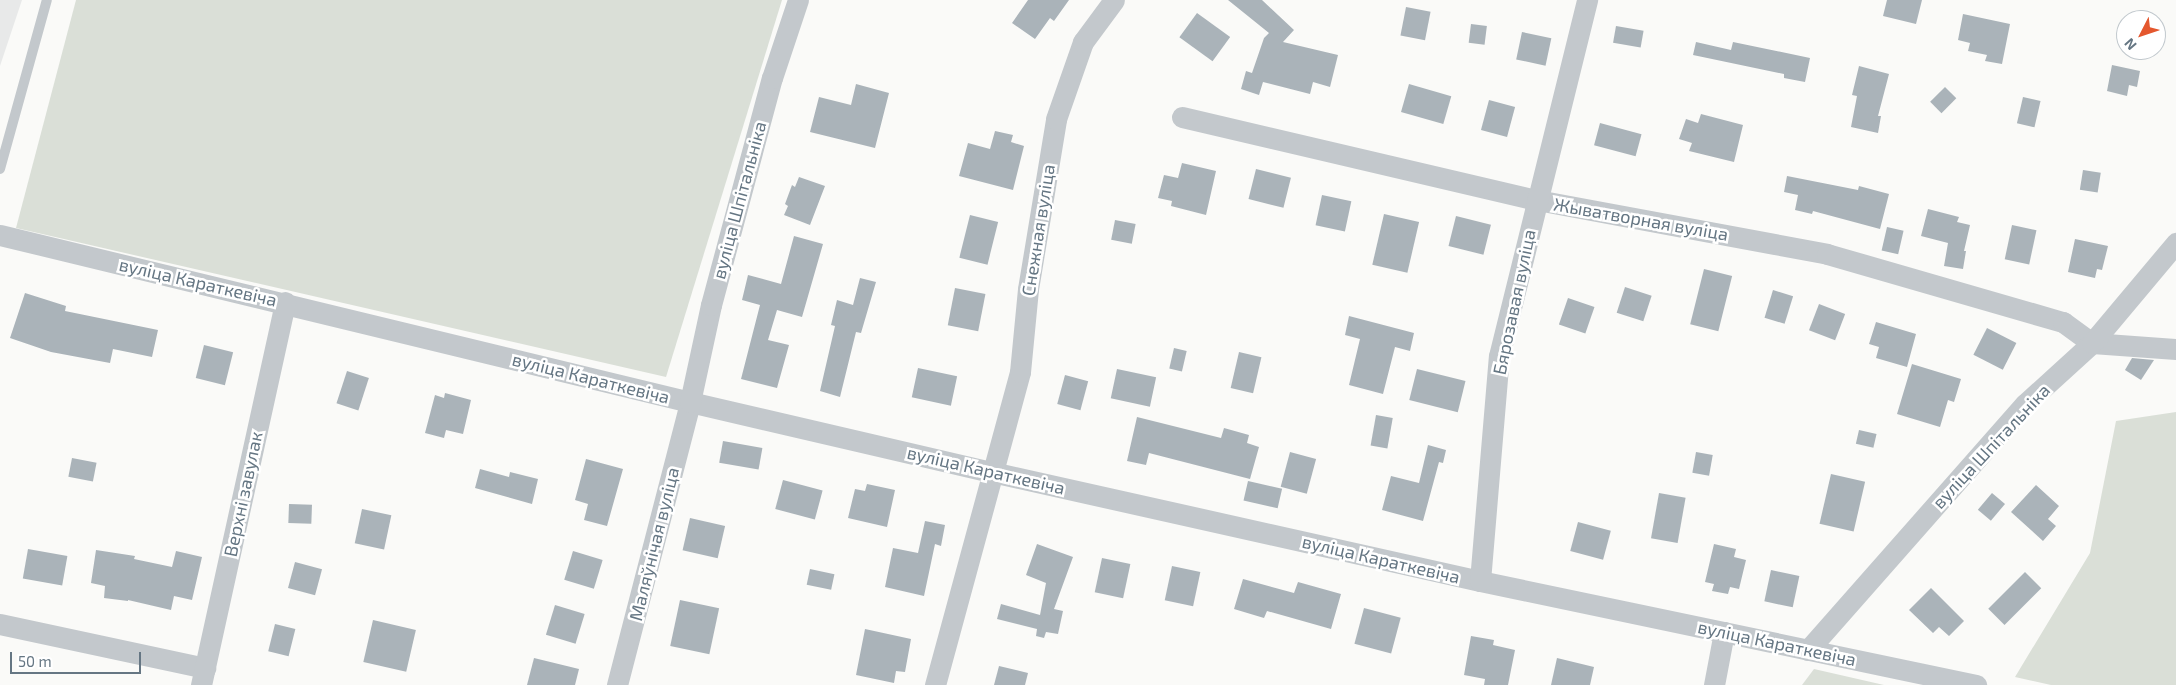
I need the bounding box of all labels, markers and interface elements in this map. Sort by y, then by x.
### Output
north arrow [2116,10,2166,60]
text: N [2120,35,2140,54]
street label: вуліца Шпітальніка [708,119,770,281]
street label: Снежная вуліца [1017,163,1059,297]
street label: Жыватворная вуліца [1552,193,1730,245]
street label: Бярозавая вуліца [1488,227,1540,377]
street label: вуліца Караткевіча [117,253,279,311]
street label: вуліца Караткевіча [510,348,672,408]
street label: вуліца Шпітальніка [1928,379,2054,513]
street label: Верхні завулак [219,429,267,559]
street label: вуліца Караткевіча [905,441,1067,499]
street label: Маляўнічая вуліца [624,465,684,623]
street label: вуліца Караткевіча [1300,530,1462,588]
street label: вуліца Караткевіча [1696,616,1858,670]
scale bar [12,642,144,674]
text: 50 m [18,652,52,670]

